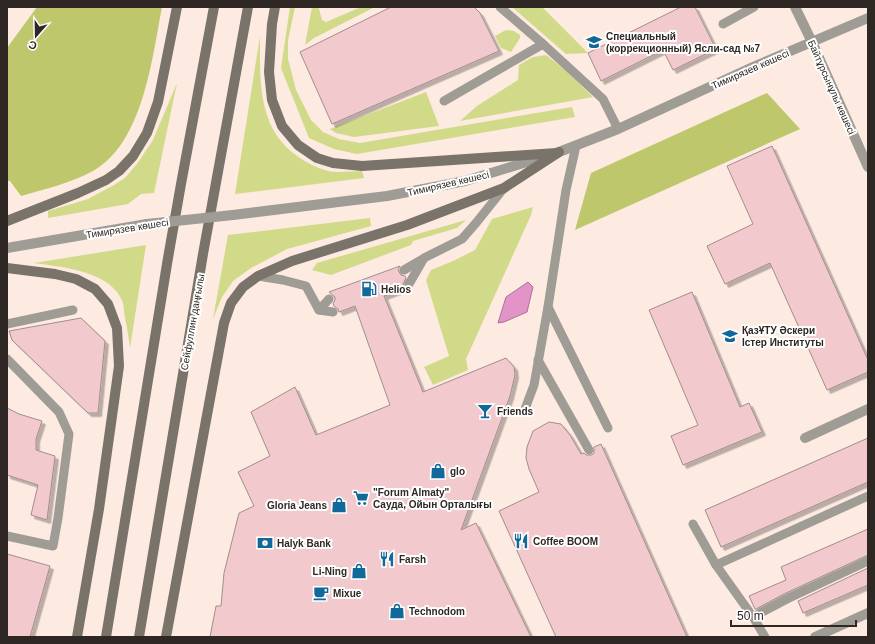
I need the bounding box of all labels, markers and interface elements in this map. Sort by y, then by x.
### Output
north arrow [16,16,56,56]
place label: Специальный (коррекционный) Ясли-сад №7 [606,31,760,54]
school or university icon: Специальный (коррекционный) Ясли-сад №7 [585,33,603,51]
text: С [27,38,38,52]
street label: Байтұрсынұлы көшесі [806,38,857,136]
street label: Тимирязев көшесі [710,47,791,91]
street label: Тимирязев көшесі [406,169,490,198]
street label: Тимирязев көшесі [85,217,169,240]
street label: Сейфуллин даңғылы [179,273,206,371]
fuel station icon: Helios [360,280,378,298]
place label: Helios [381,284,411,295]
place label: ҚазҰТУ Әскери Істер Институты [742,325,824,348]
school or university icon: ҚазҰТУ Әскери Істер Институты [721,327,739,345]
bar icon: Friends [476,402,494,420]
place label: Friends [497,406,534,417]
shop icon: glo [429,462,447,480]
place label: glo [450,466,465,477]
place label: "Forum Almaty" Сауда, Ойын Орталығы [373,487,492,510]
supermarket icon: "Forum Almaty" Сауда, Ойын Орталығы [352,489,370,507]
shop icon: Gloria Jeans [330,496,348,514]
place label: Gloria Jeans [267,500,327,511]
restaurant icon: Coffee BOOM [512,532,530,550]
bank icon: Halyk Bank [256,534,274,552]
place label: Coffee BOOM [533,536,598,547]
place label: Halyk Bank [277,538,331,549]
restaurant icon: Farsh [378,550,396,568]
place label: Farsh [399,554,426,565]
shop icon: Li-Ning [350,562,368,580]
place label: Li-Ning [313,566,347,577]
cafe icon: Mixue [312,584,330,602]
place label: Mixue [333,588,362,599]
shop icon: Technodom [388,602,406,620]
scale bar [731,602,856,628]
place label: Technodom [409,606,465,617]
text: 50 m [737,609,764,623]

